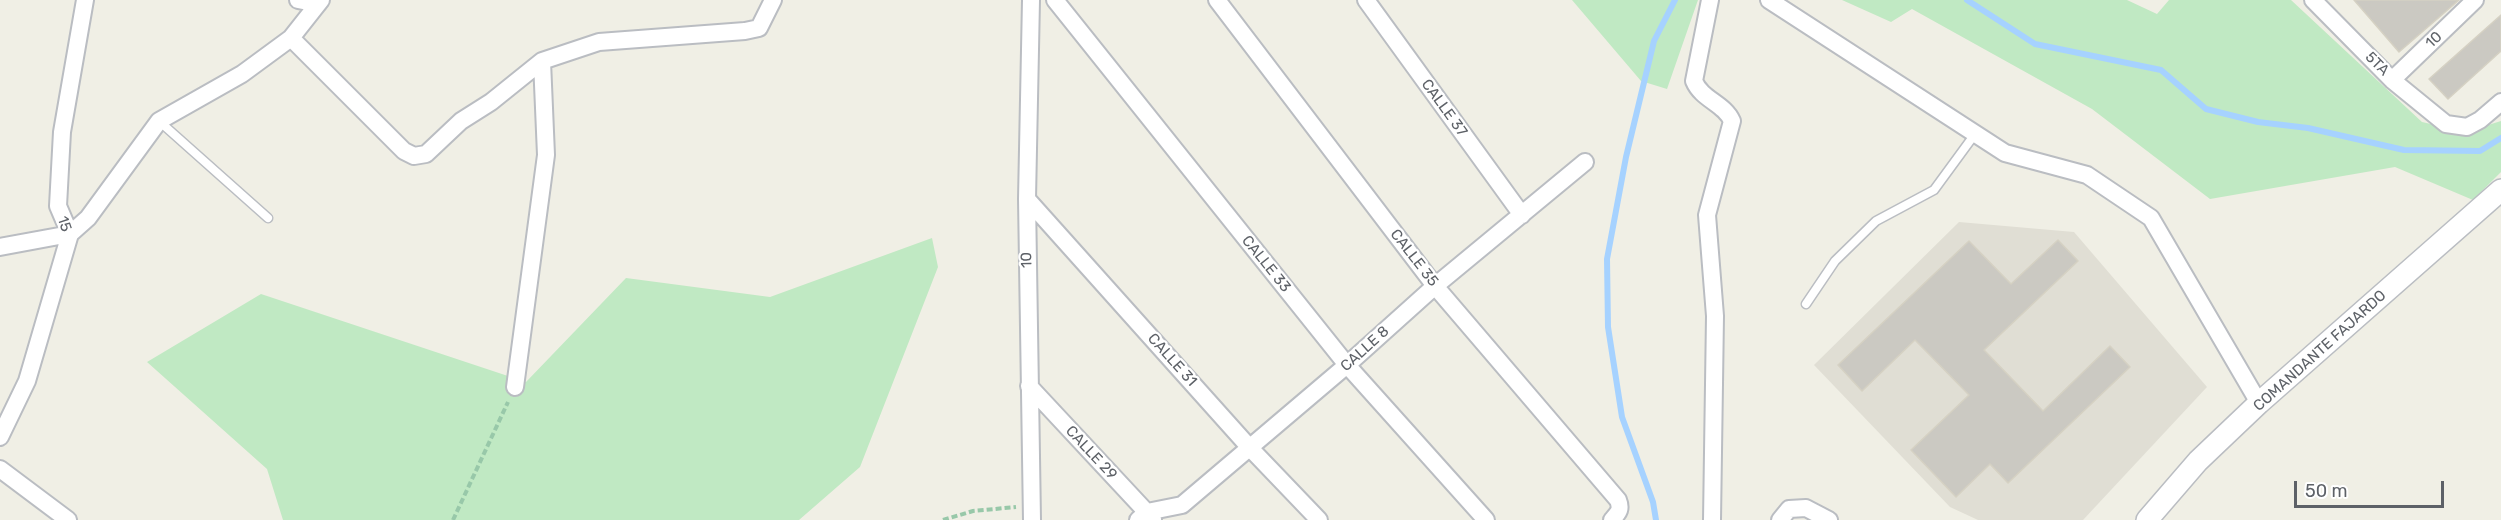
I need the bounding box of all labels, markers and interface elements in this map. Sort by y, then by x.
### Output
street label: 10 [2422,28,2446,52]
street label: 5TA [2361,48,2393,80]
street label: CALLE 37 [1417,76,1471,140]
street label: 15 [53,214,75,234]
street label: CALLE 35 [1386,226,1442,290]
street label: CALLE 33 [1238,232,1294,296]
street label: 10 [1018,252,1036,268]
street label: COMANDANTE FAJARDO [2250,287,2390,415]
street label: CALLE 8 [1337,323,1393,375]
street label: CALLE 31 [1144,330,1200,390]
street label: CALLE 29 [1061,422,1121,484]
scale bar [2297,469,2447,507]
text: 50 m [2305,480,2348,502]

